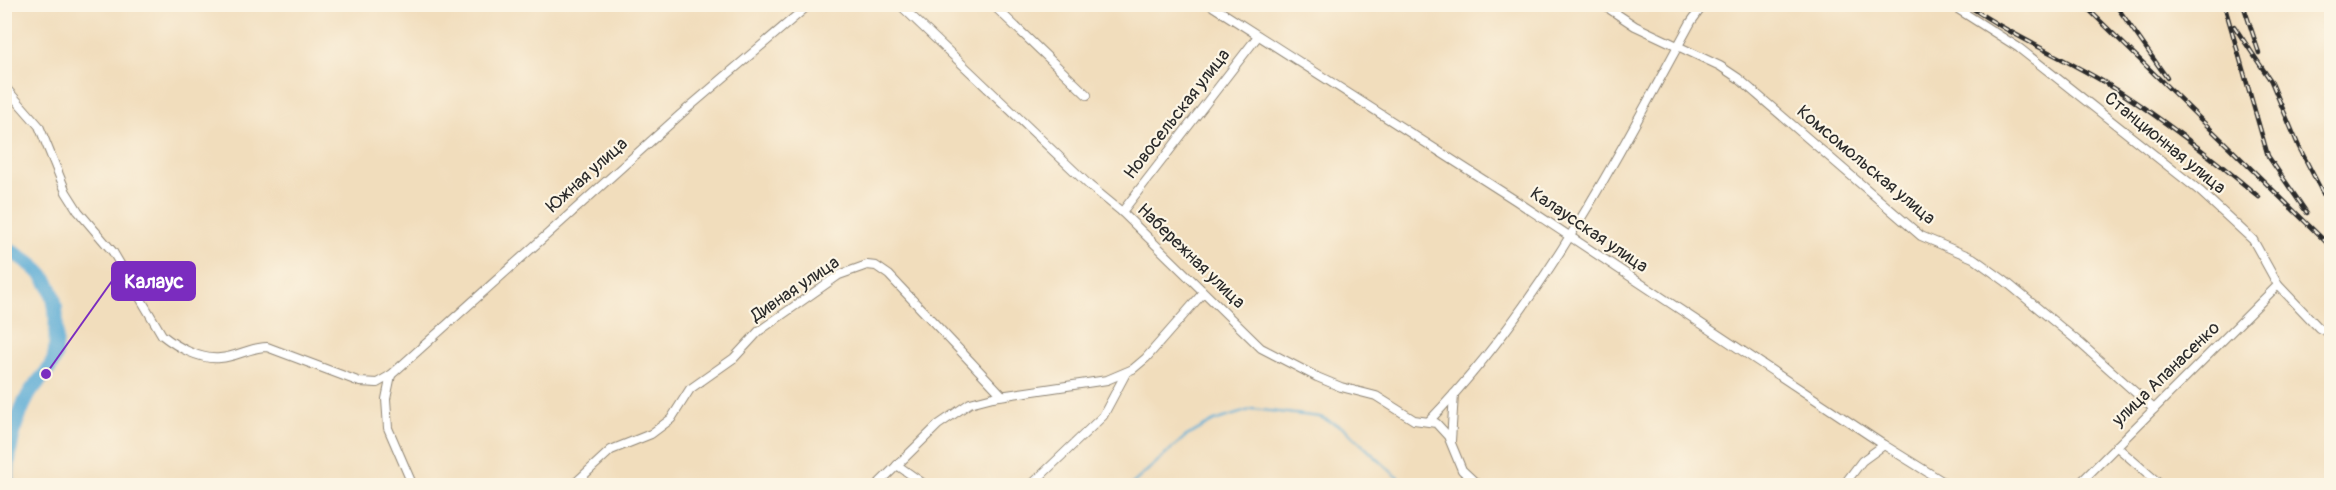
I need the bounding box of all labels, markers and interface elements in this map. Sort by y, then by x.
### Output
street label: Новосельская улица [1119,44,1235,184]
street label: Станционная улица [2099,87,2231,199]
street label: Комсомольская улица [1792,100,1940,230]
street label: Южная улица [542,132,632,218]
street label: Калаусская улица [1526,182,1652,278]
street label: Набережная улица [1132,198,1250,314]
street label: Дивная улица [745,251,844,328]
callout: Калаус [112,262,195,300]
text: Калаус [124,269,184,294]
street label: улица Апанасенко [2106,316,2225,432]

